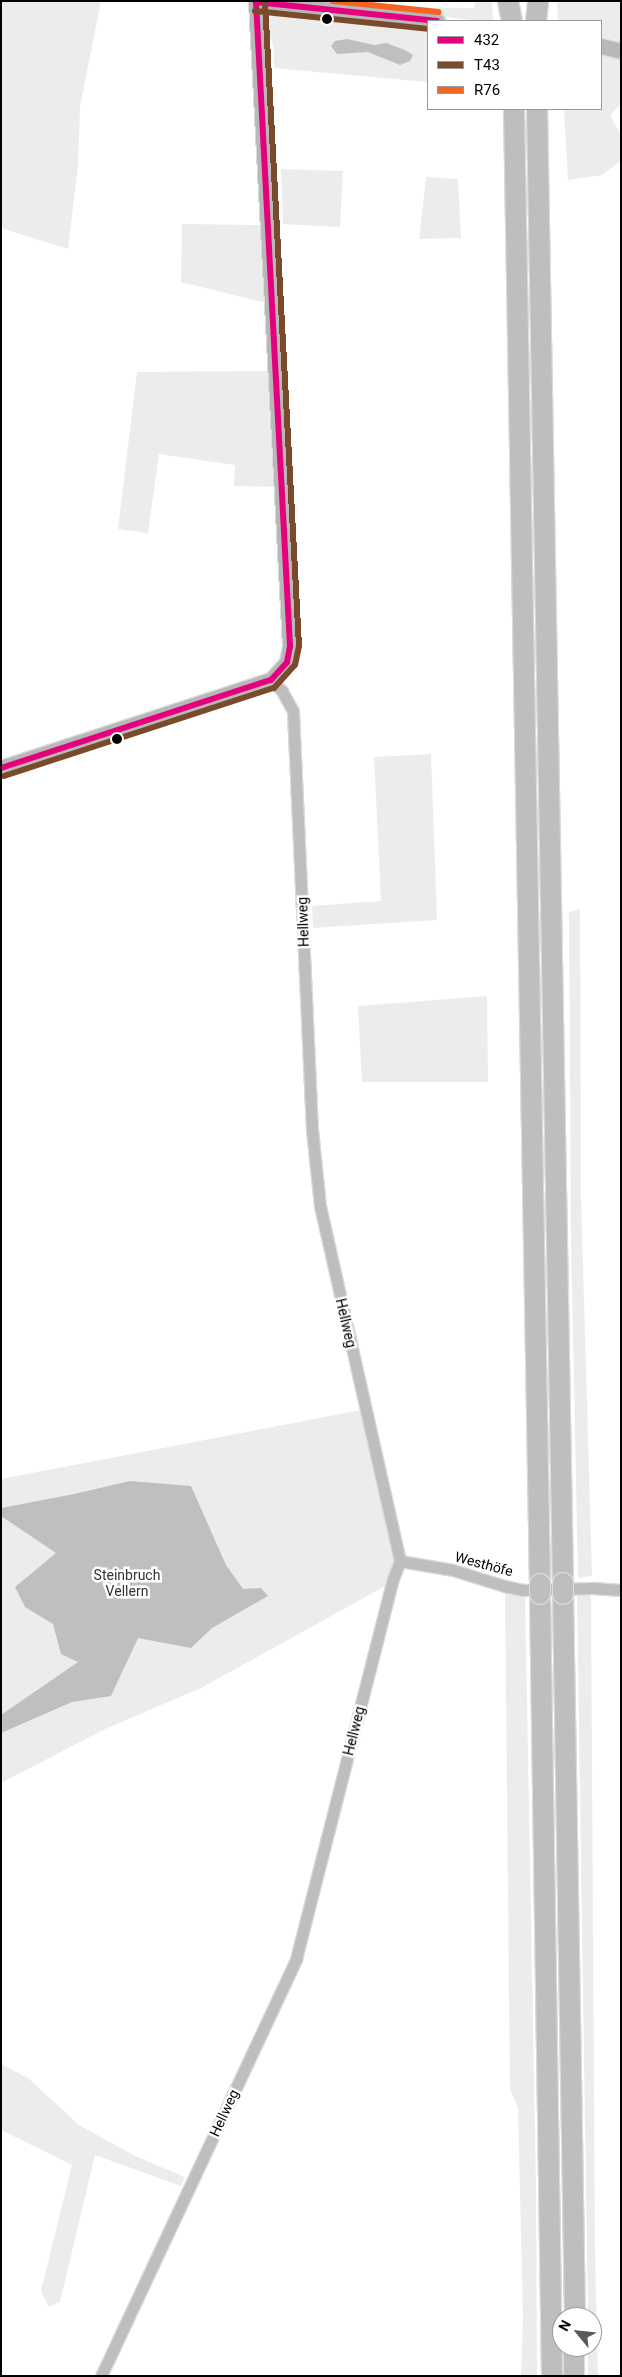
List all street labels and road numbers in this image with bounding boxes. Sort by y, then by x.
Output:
street label: Hellweg [294,897,312,947]
street label: Hellweg [332,1297,360,1349]
street label: Westhöfe [453,1548,515,1580]
street label: Hellweg [340,1705,368,1757]
street label: Hellweg [206,2087,242,2139]

